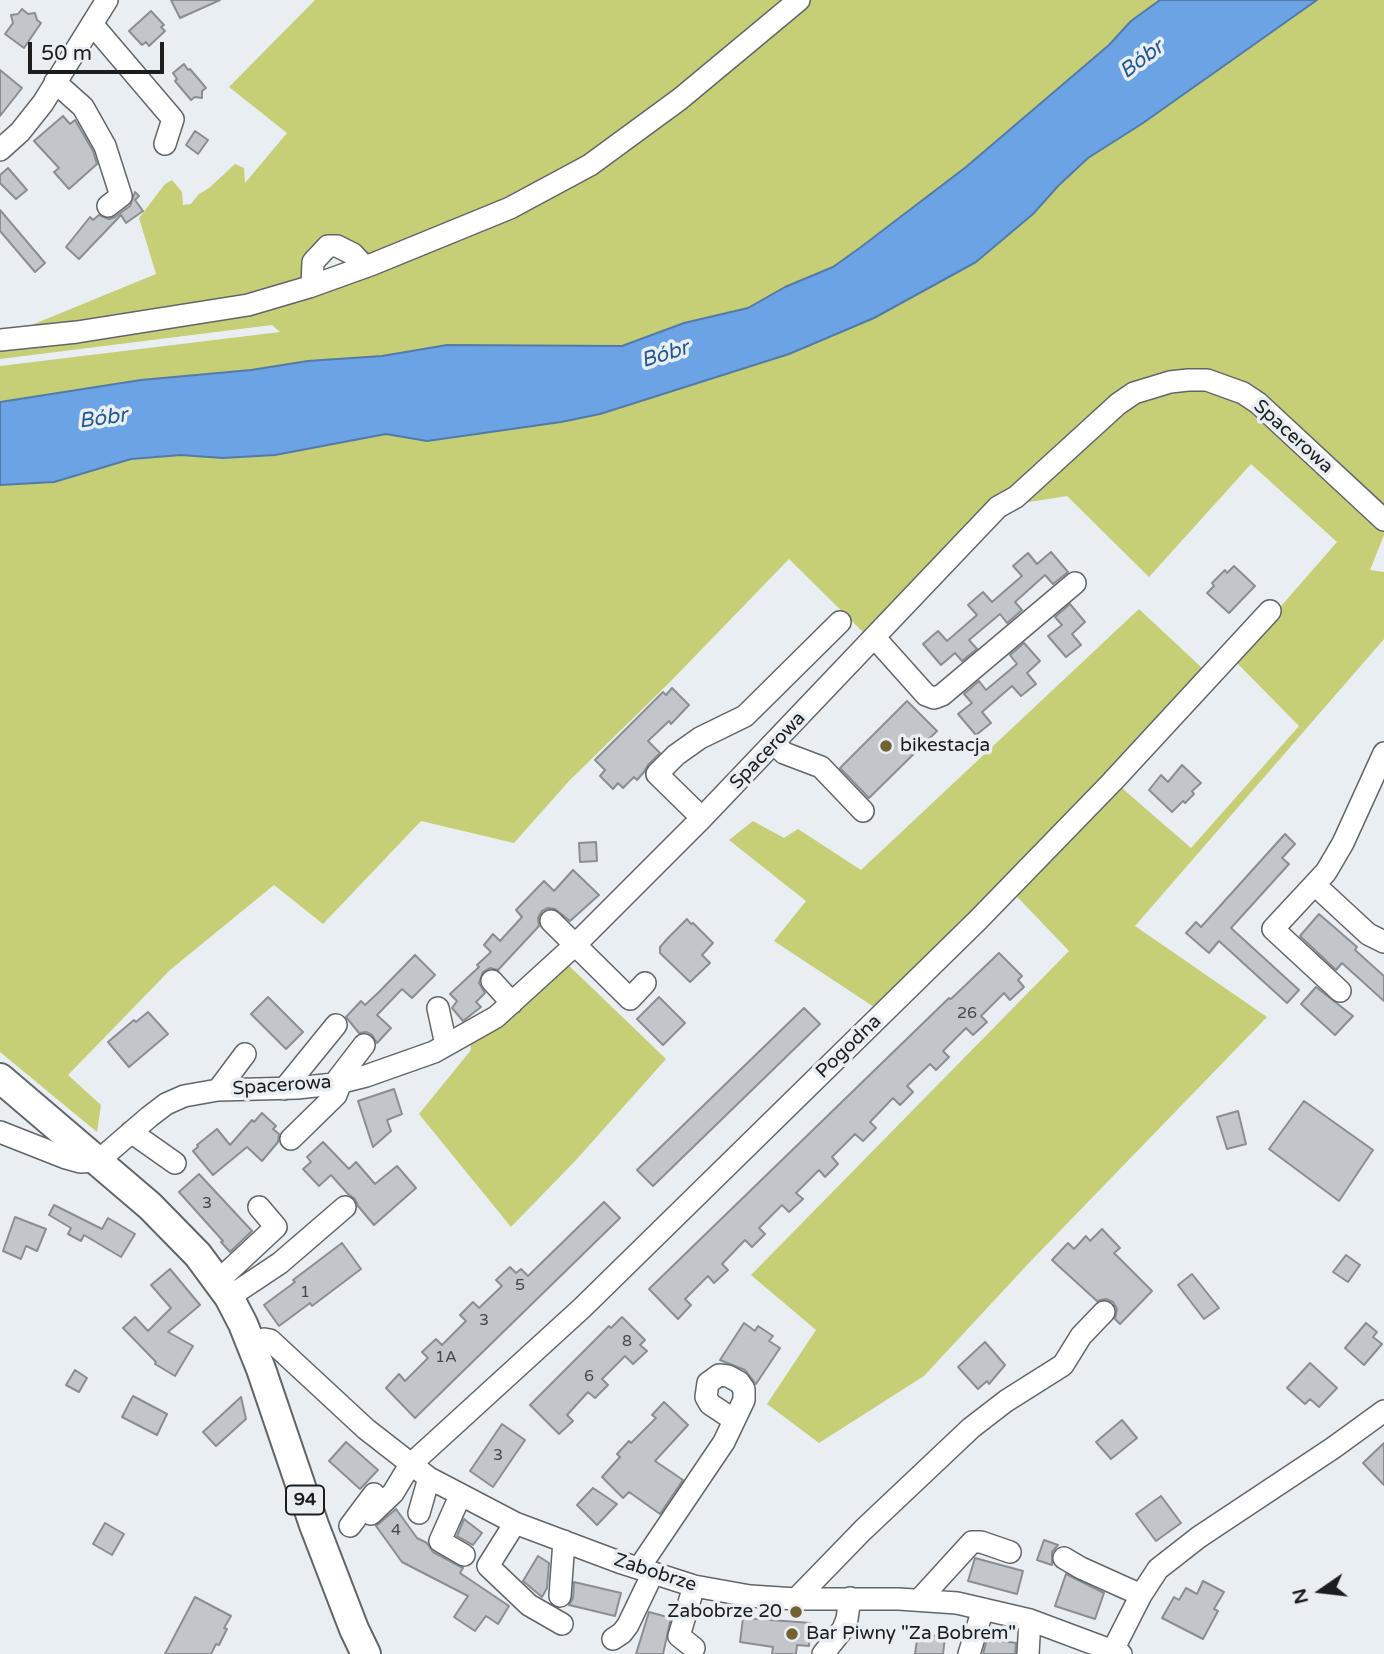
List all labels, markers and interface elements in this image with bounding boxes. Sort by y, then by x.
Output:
scale bar [32,28,168,72]
water label: Bóbr [1115,35,1169,85]
text: 50 m [41,41,92,66]
water label: Bóbr [638,336,692,374]
street label: Spacerowa [1249,395,1337,479]
water label: Bóbr [77,403,129,435]
street label: Spacerowa [725,707,811,795]
place label: bikestacja [900,735,990,757]
marker: bikestacja [878,738,894,754]
house number: 26 [957,1004,977,1024]
street label: Pogodna [812,1010,886,1084]
street label: Spacerowa [232,1071,332,1101]
house number: 3 [202,1194,212,1214]
house number: 5 [515,1276,525,1296]
house number: 1 [300,1283,310,1303]
house number: 3 [479,1311,489,1331]
house number: 8 [622,1332,632,1352]
house number: 1A [435,1348,457,1368]
house number: 6 [584,1367,594,1387]
house number: 3 [493,1446,503,1466]
road number: 94 [286,1485,324,1514]
house number: 4 [391,1521,401,1541]
street label: Zabobrze [611,1549,699,1597]
north arrow [1286,1556,1356,1626]
text: N [1288,1586,1313,1606]
place label: Zabobrze 20 [667,1601,782,1623]
marker: Zabobrze 20 [788,1604,804,1620]
place label: Bar Piwny "Za Bobrem" [806,1623,1016,1645]
marker: Bar Piwny "Za Bobrem" [784,1626,800,1642]

